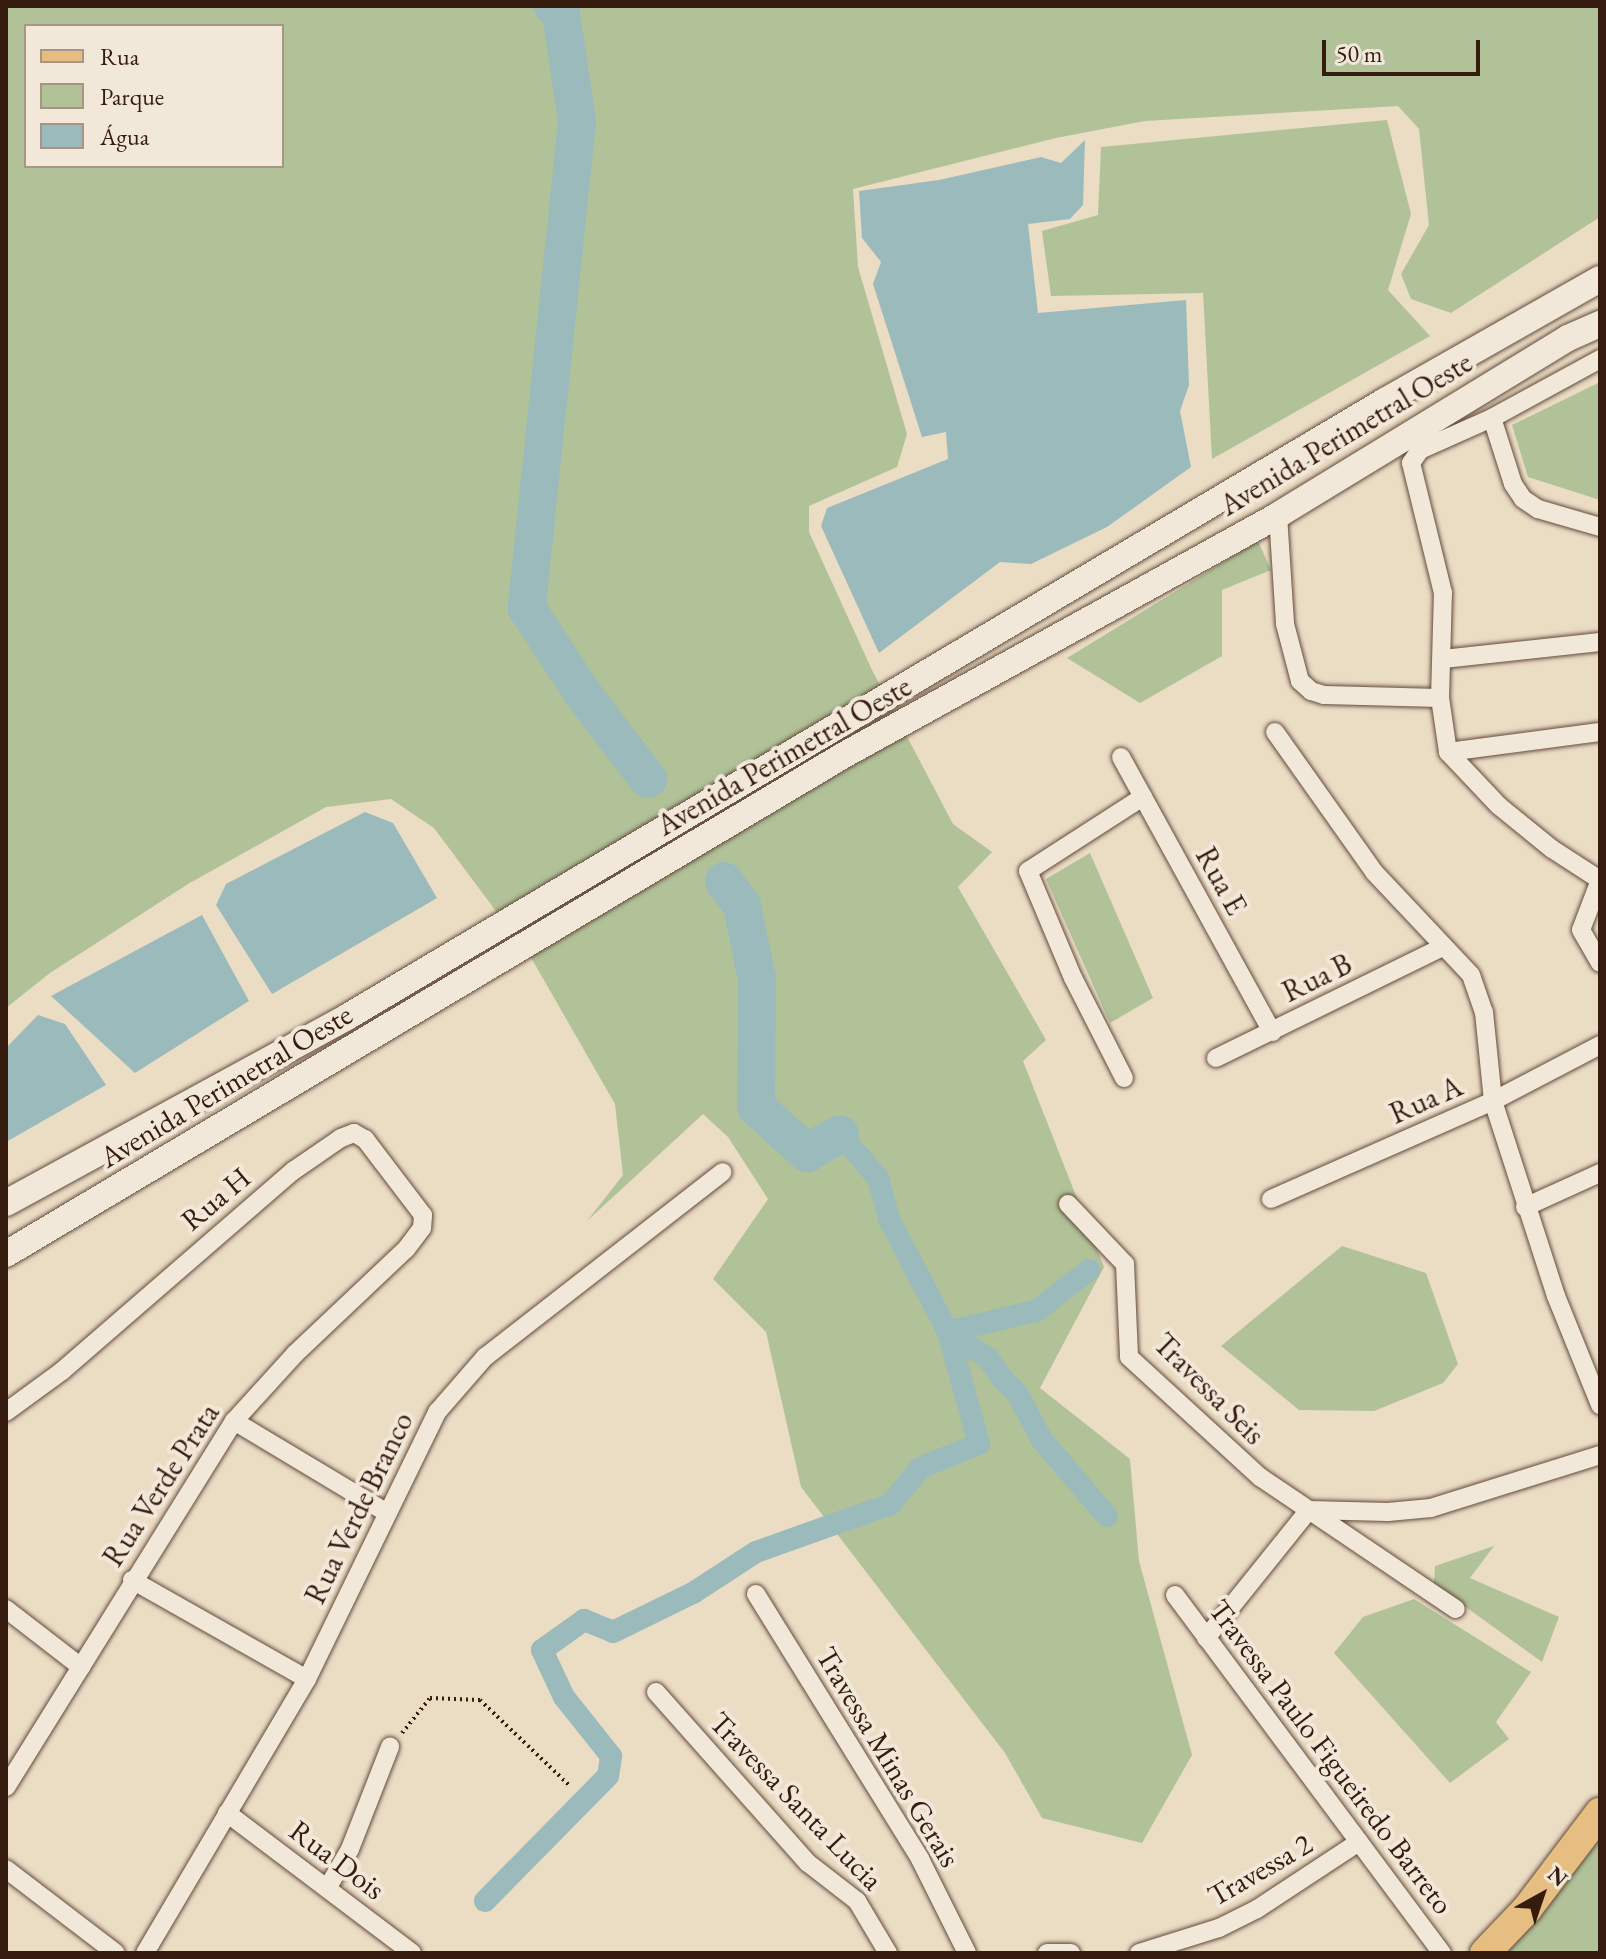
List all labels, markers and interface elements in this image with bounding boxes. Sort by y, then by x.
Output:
legend [24,24,284,168]
scale bar [1326,24,1484,74]
text: 50 m [1336,38,1383,69]
text: Rua [100,41,139,72]
text: Parque [100,81,164,112]
text: Água [100,121,149,152]
street label: Avenida Perimetral Oeste [1213,344,1479,524]
street label: Avenida Perimetral Oeste [650,668,918,844]
street label: Rua E [1188,841,1254,921]
street label: Rua B [1276,946,1358,1010]
street label: Avenida Perimetral Oeste [93,996,359,1176]
street label: Rua A [1384,1068,1468,1132]
street label: Rua H [174,1160,258,1238]
street label: Travessa Seis [1146,1326,1272,1452]
street label: Rua Verde Prata [95,1397,227,1573]
street label: Rua Verde Branco [297,1406,421,1610]
street label: Travessa Paulo Figueiredo Barreto [1201,1593,1461,1921]
street label: Travessa Minas Gerais [808,1640,968,1874]
street label: Travessa Santa Lucia [702,1704,890,1898]
street label: Rua Dois [282,1813,392,1907]
street label: Travessa 2 [1201,1826,1319,1914]
north arrow [1502,1855,1582,1935]
text: N [1542,1859,1574,1893]

